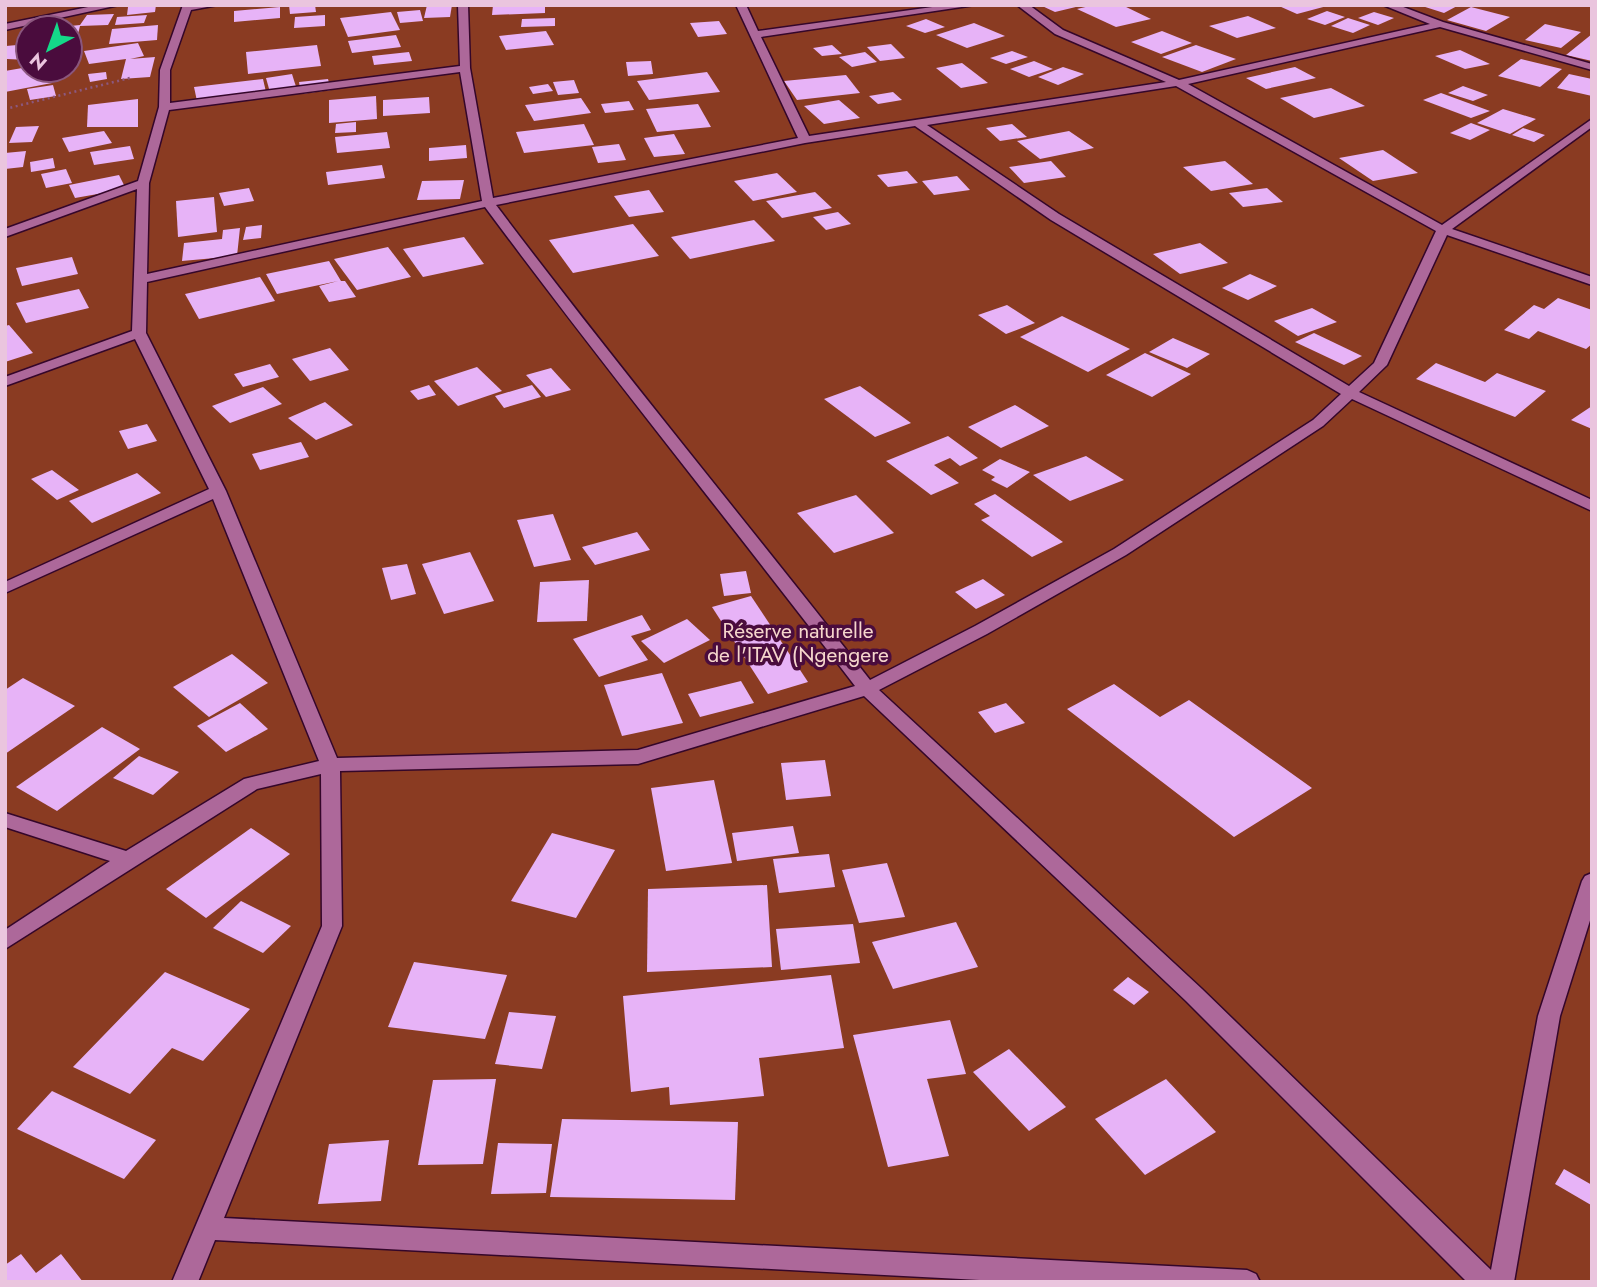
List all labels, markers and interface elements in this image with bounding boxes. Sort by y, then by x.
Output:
north arrow [14,14,84,84]
text: N [24,46,53,77]
park label: Réserve naturelle de l'ITAV (Ngengere [707,616,889,670]

